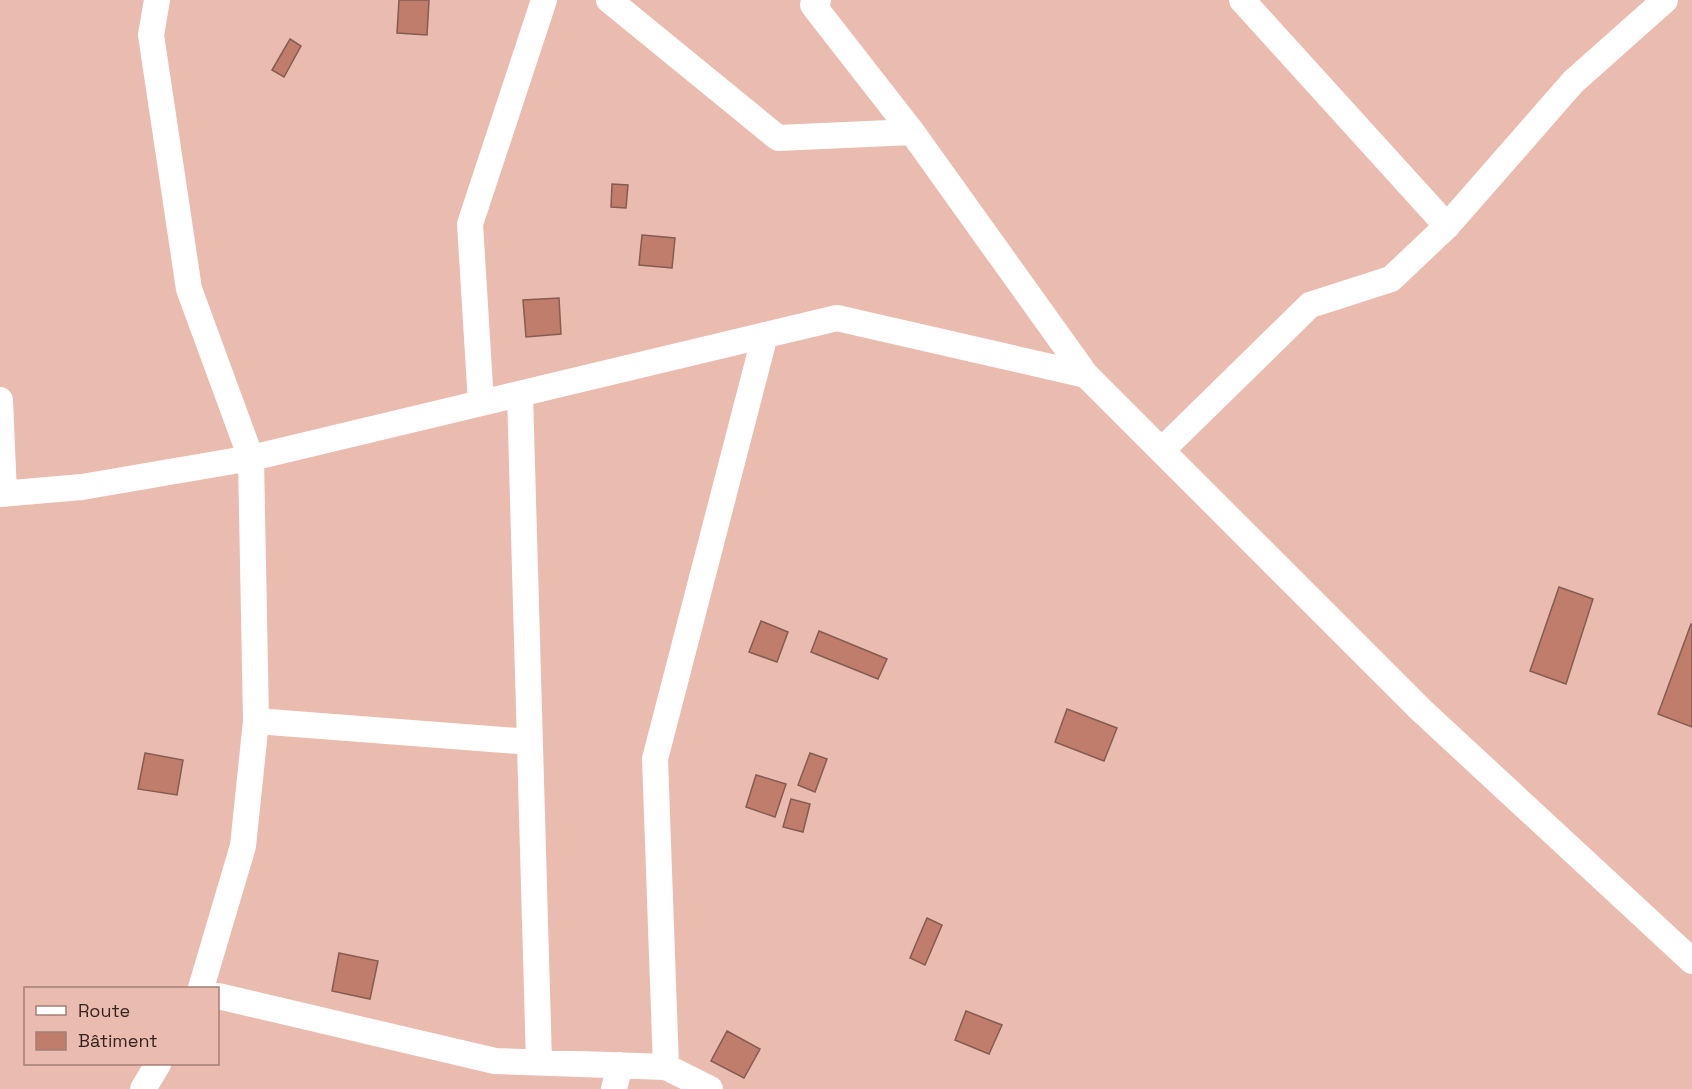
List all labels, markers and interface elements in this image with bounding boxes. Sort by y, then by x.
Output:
legend [24,987,219,1065]
text: Route [78,999,130,1022]
text: Bâtiment [78,1029,158,1052]

